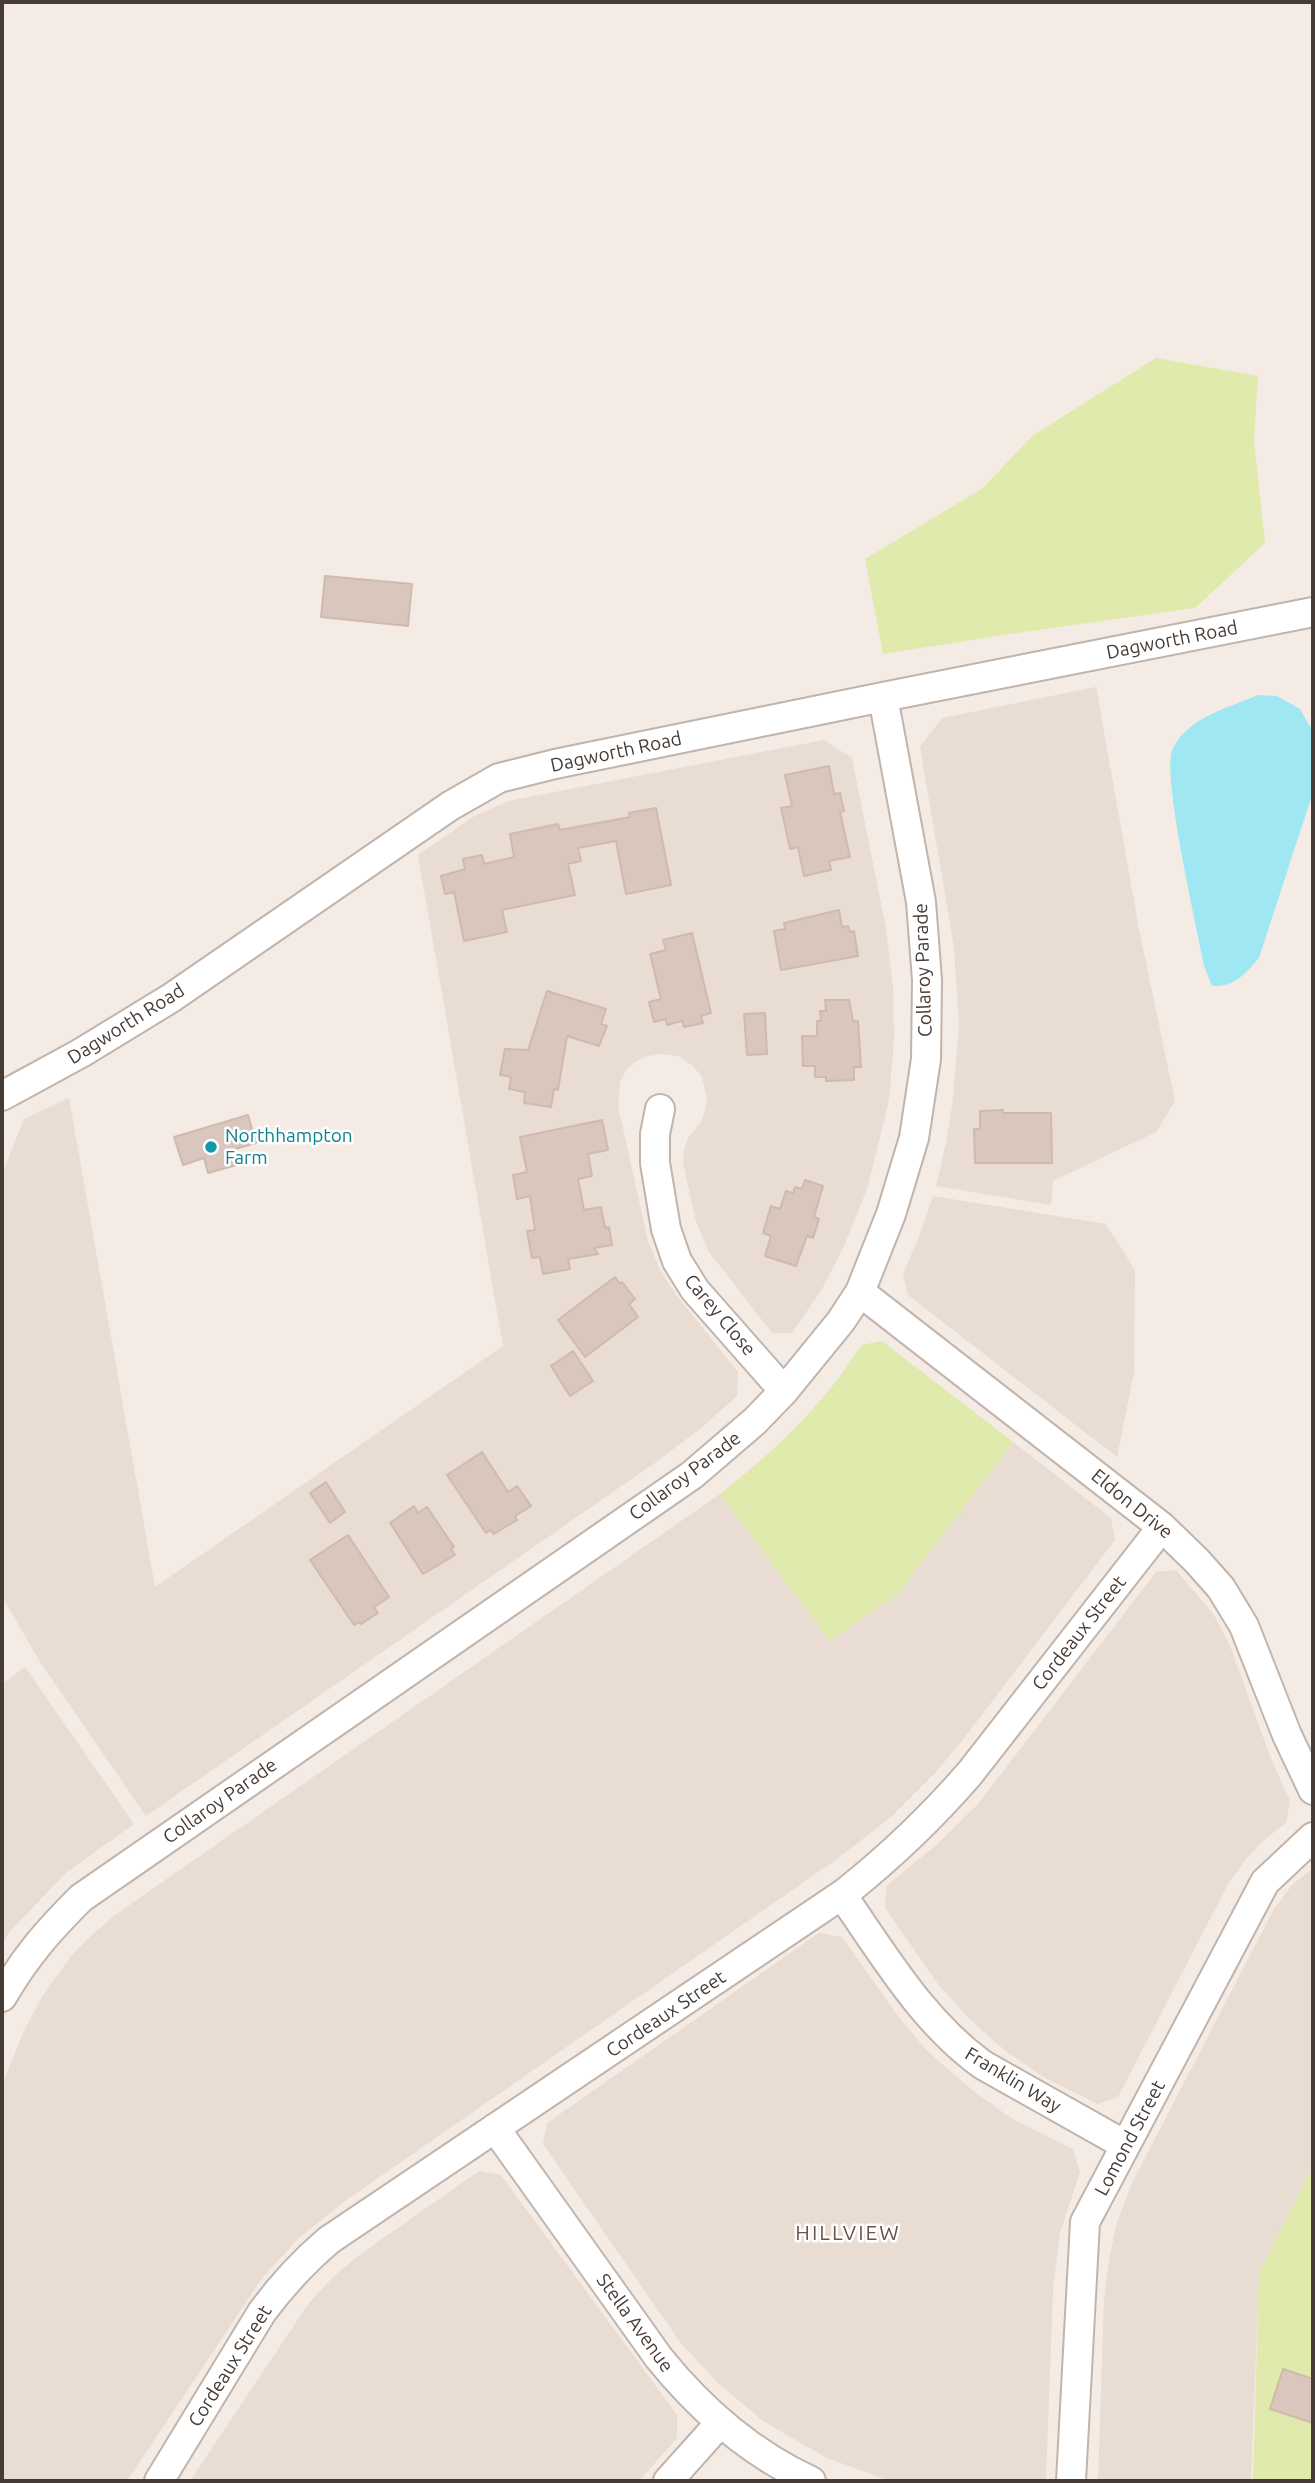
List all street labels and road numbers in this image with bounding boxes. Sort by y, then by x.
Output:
street label: Dagworth Road [1104,616,1240,664]
street label: Dagworth Road [548,727,684,777]
street label: Collaroy Parade [909,903,937,1037]
street label: Dagworth Road [63,979,189,1069]
street label: Carey Close [679,1270,761,1360]
street label: Collaroy Parade [625,1427,745,1525]
street label: Eldon Drive [1087,1464,1177,1544]
street label: Cordeaux Street [1027,1571,1131,1695]
street label: Collaroy Parade [159,1753,281,1849]
street label: Cordeaux Street [602,1966,730,2062]
street label: Franklin Way [961,2042,1065,2118]
street label: Lomond Street [1090,2076,1170,2200]
street label: Stella Avenue [592,2269,678,2377]
street label: Cordeaux Street [183,2301,277,2431]

